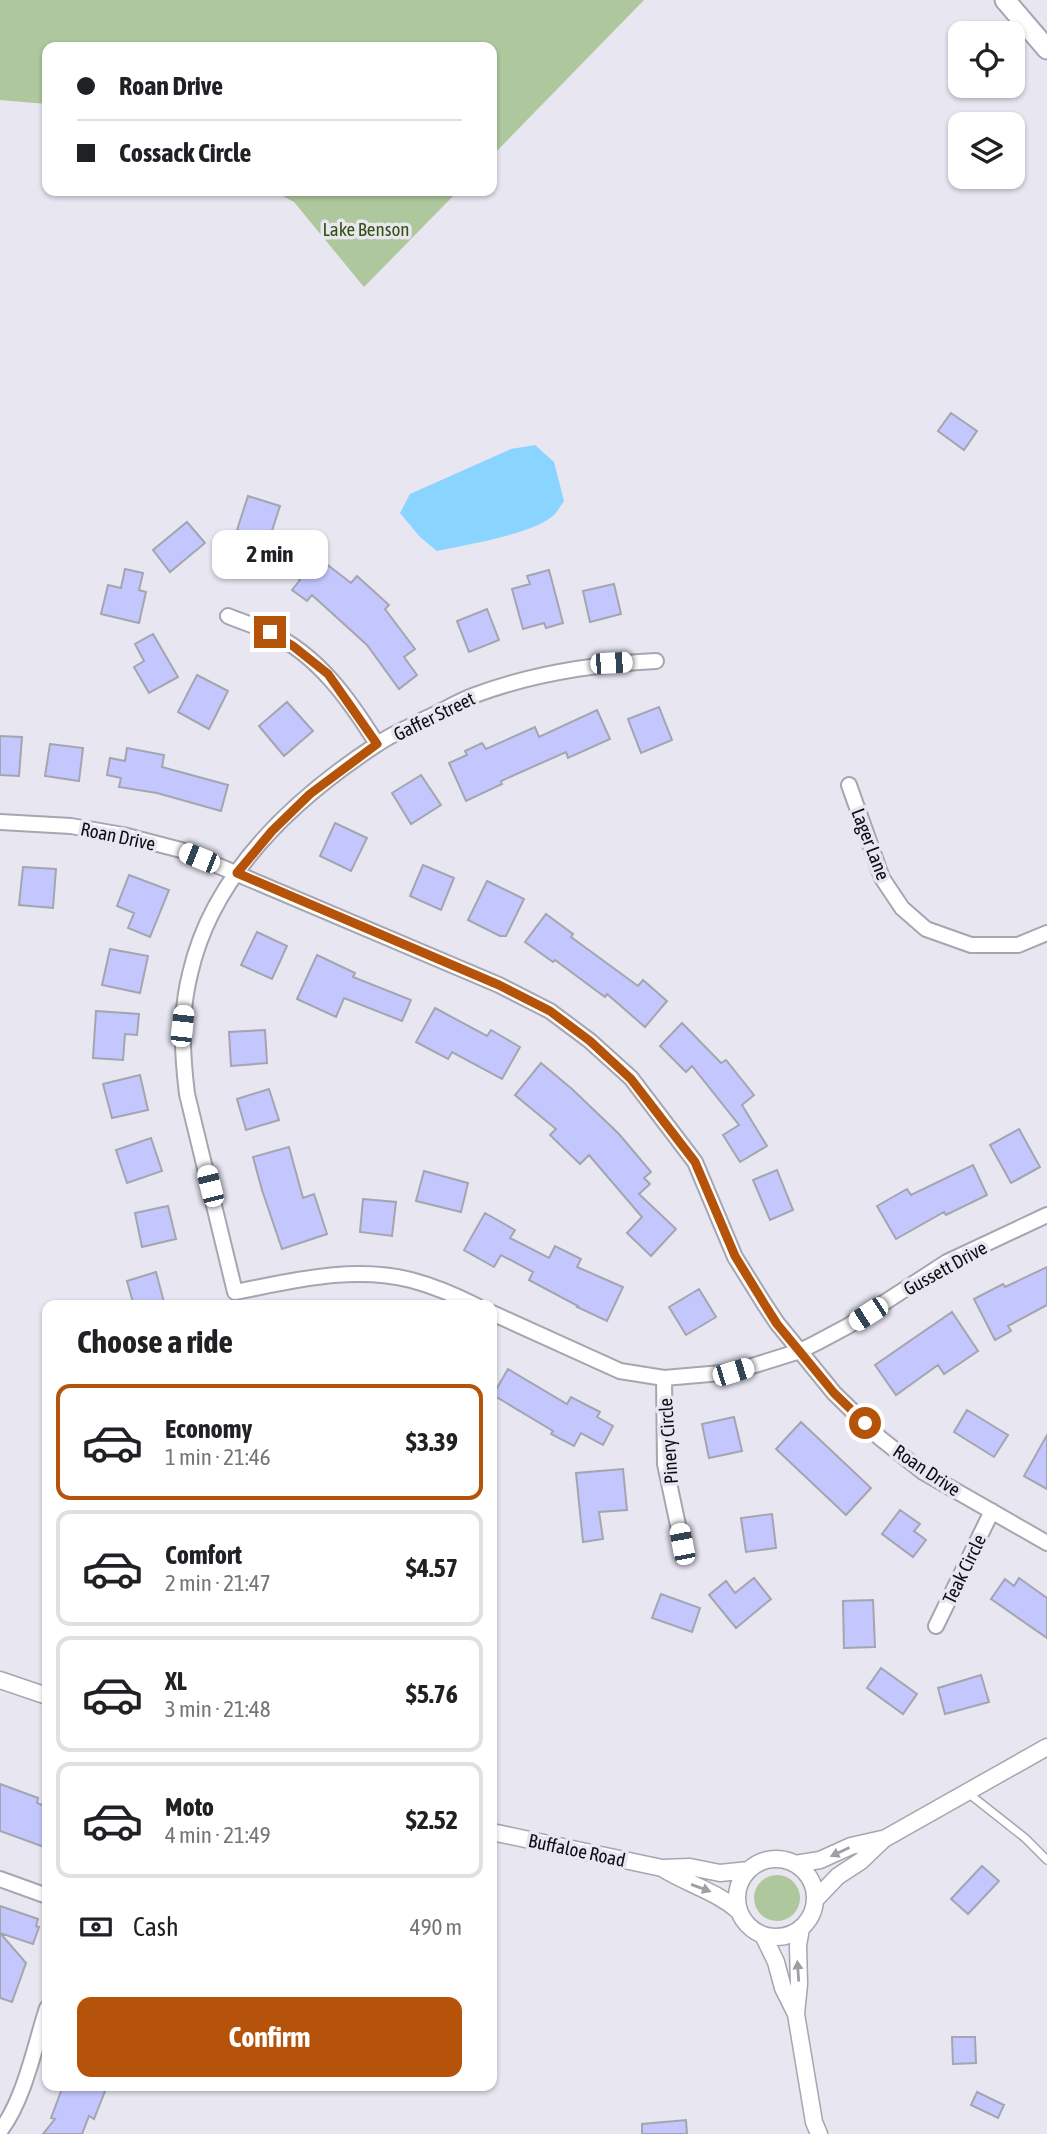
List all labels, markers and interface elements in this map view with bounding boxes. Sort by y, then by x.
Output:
map controls [948,21,1025,189]
button: locate [948,21,1025,98]
text: Roan Drive [119,71,223,101]
button: layers [948,112,1025,189]
text: Cossack Circle [119,138,251,168]
park label: Lake Benson [322,218,410,240]
callout: 2 min [212,530,328,580]
text: 2 min [247,541,293,567]
route end [254,616,286,648]
car [590,651,633,675]
street label: Gaffer Street [390,687,478,745]
street label: Lager Lane [847,805,895,883]
street label: Roan Drive [79,817,157,855]
car [176,840,223,876]
car [170,1004,195,1048]
car [195,1163,226,1209]
street label: Gussett Drive [900,1236,990,1300]
car [845,1294,892,1334]
text: Choose a ride [77,1323,233,1360]
car [710,1356,757,1388]
street label: Pinery Circle [654,1397,682,1485]
route start [849,1407,881,1439]
icon: car [81,1411,144,1474]
text: Economy [165,1414,252,1444]
text: $3.39 [406,1427,458,1457]
street label: Roan Drive [889,1440,965,1500]
text: 1 min · 21:46 [165,1444,271,1470]
car [668,1521,697,1567]
street label: Teak Circle [938,1531,990,1607]
icon: car [81,1537,144,1600]
text: Comfort [165,1540,242,1570]
text: $4.57 [406,1553,458,1583]
text: 2 min · 21:47 [165,1570,271,1596]
icon: car [81,1663,144,1726]
text: XL [165,1666,187,1696]
text: $5.76 [406,1679,458,1709]
text: 3 min · 21:48 [165,1696,271,1722]
icon: car [81,1789,144,1852]
text: Moto [165,1792,214,1822]
text: $2.52 [406,1805,458,1835]
text: 4 min · 21:49 [165,1822,271,1848]
street label: Buffaloe Road [526,1829,628,1871]
one-way arrow [829,1846,850,1857]
one-way arrow [691,1883,712,1894]
icon: cash [77,1908,115,1946]
text: Cash [133,1912,179,1942]
text: 490 m [410,1914,462,1940]
one-way arrow [792,1960,803,1982]
button: Confirm [77,1997,462,2077]

